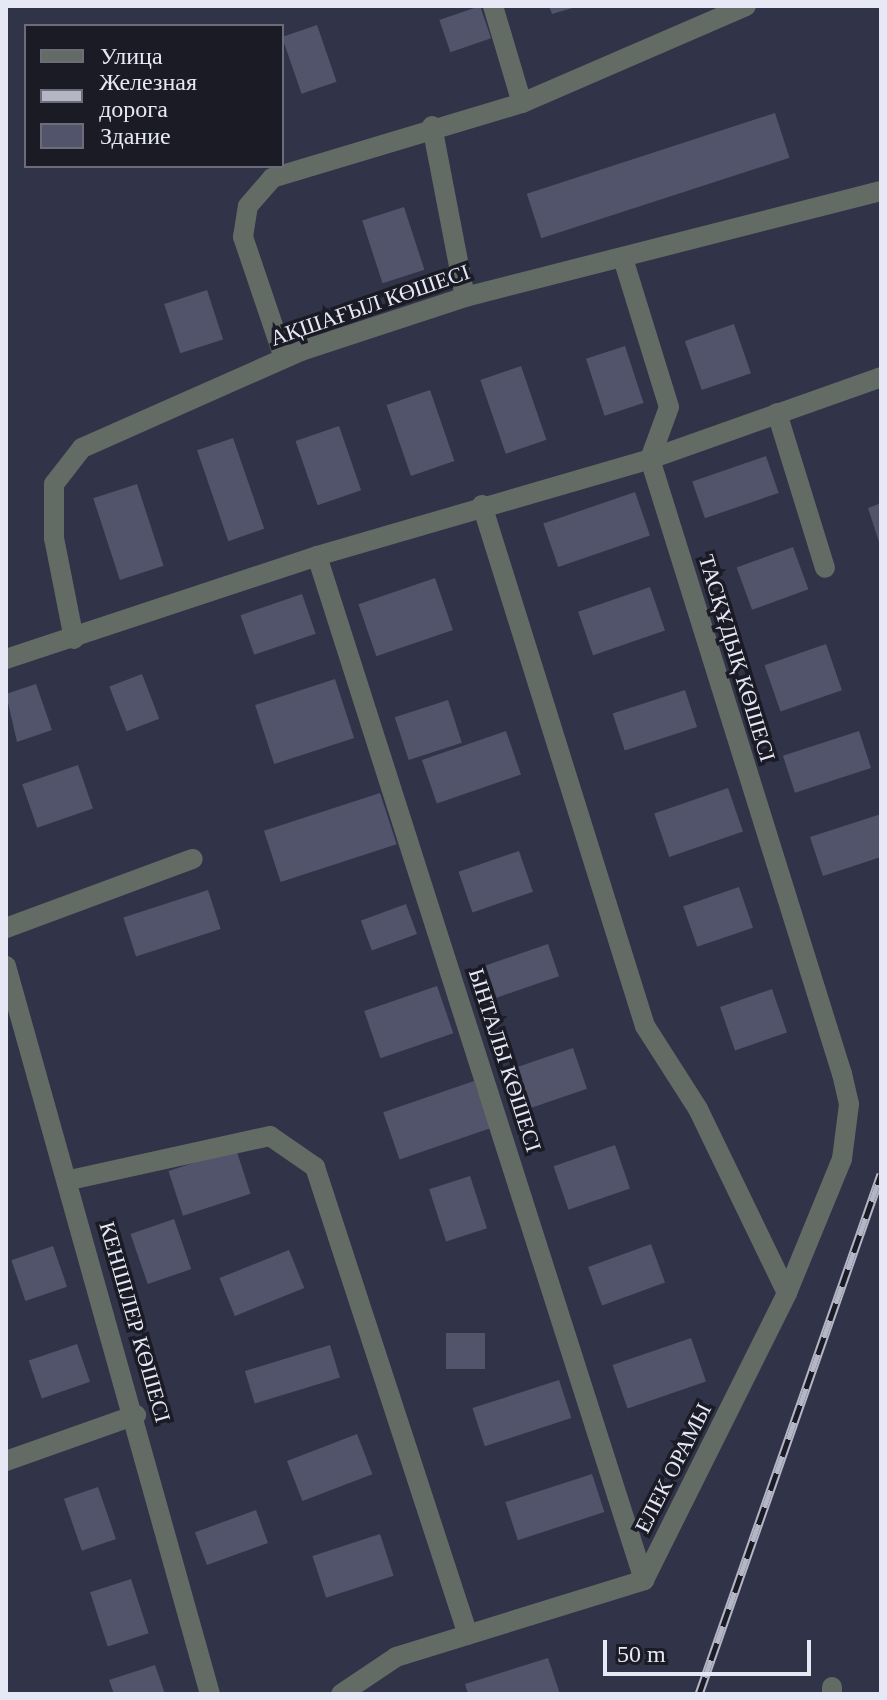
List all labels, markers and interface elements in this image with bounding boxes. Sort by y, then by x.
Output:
legend [24,24,284,168]
text: Улица [100,43,163,69]
text: Железная дорога [99,69,197,122]
text: Здание [100,123,171,149]
street label: АҚШАҒЫЛ КӨШЕСІ [267,258,473,352]
street label: ТАСҚҰДЫҚ КӨШЕСІ [693,551,781,765]
street label: ЫНТАЛЫ КӨШЕСІ [463,965,547,1155]
street label: КЕНШІЛЕР КӨШЕСІ [94,1218,176,1426]
street label: ЕЛЕК ОРАМЫ [629,1399,717,1537]
scale bar [607,1624,815,1674]
text: 50 m [617,1641,666,1667]

